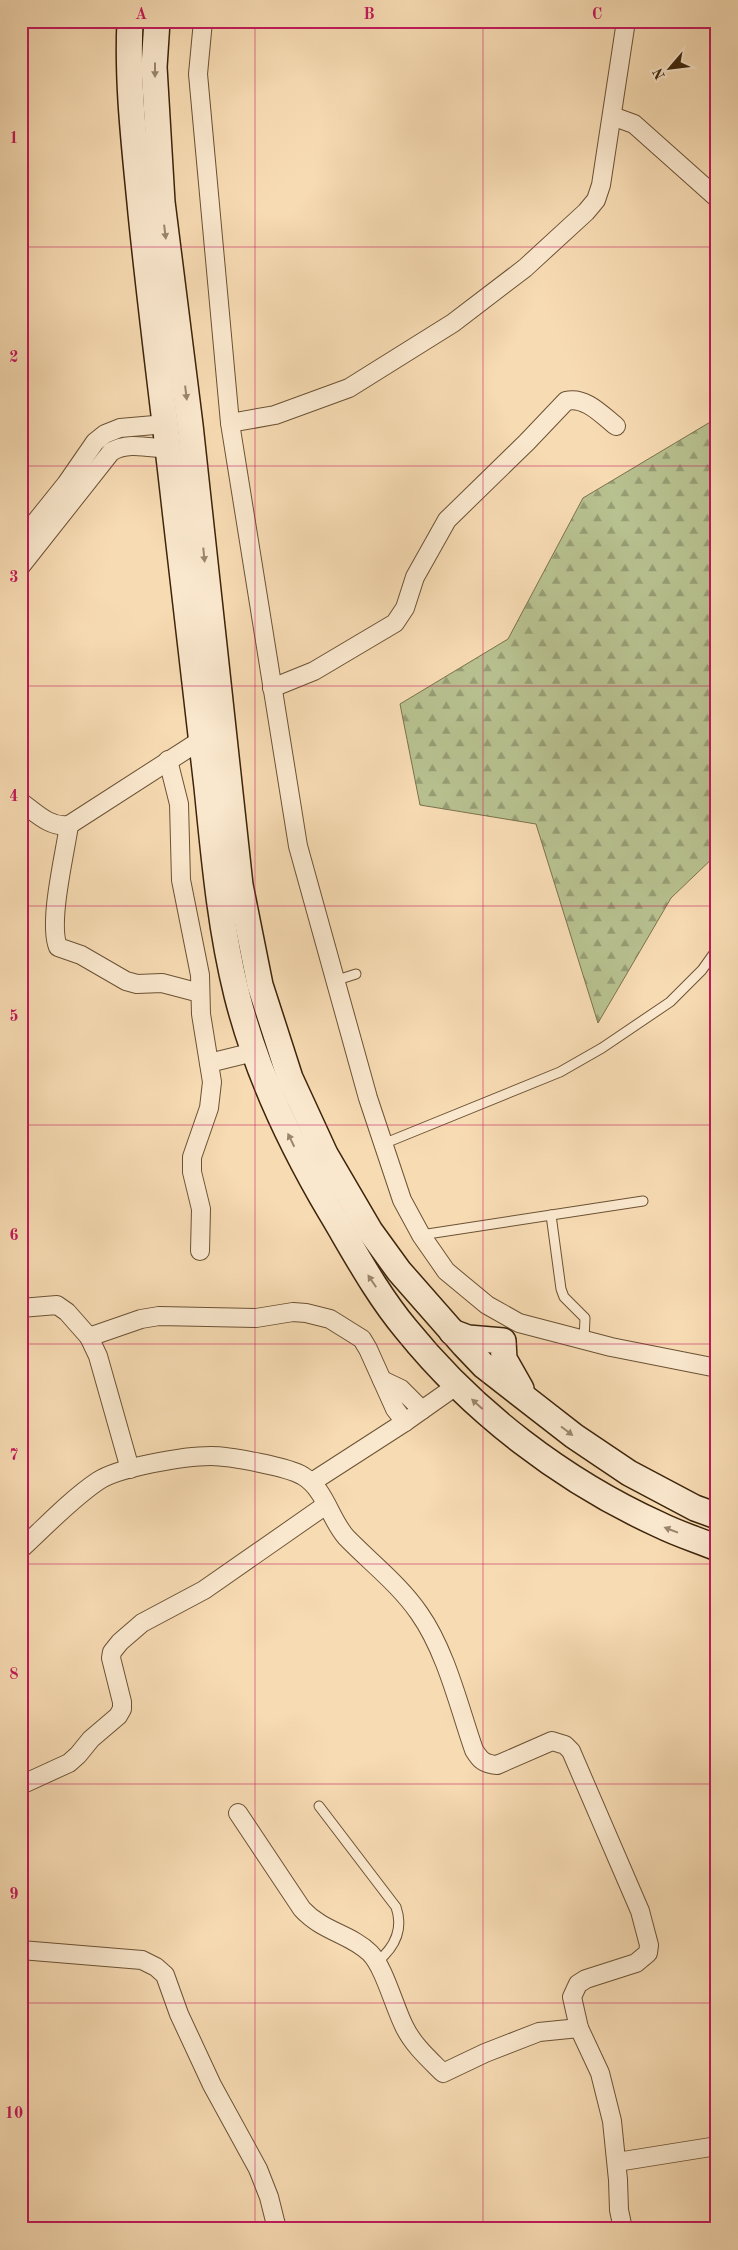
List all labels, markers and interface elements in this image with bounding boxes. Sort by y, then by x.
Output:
text: A [135,7,147,23]
text: B [363,7,375,23]
text: C [592,7,602,23]
north arrow [646,42,696,92]
one-way arrow [151,62,159,78]
text: N [651,65,668,82]
text: 1 [9,131,19,147]
one-way arrow [161,224,169,240]
text: 2 [9,350,19,366]
one-way arrow [182,386,190,402]
one-way arrow [200,547,208,563]
text: 3 [9,570,19,586]
text: 4 [9,789,19,805]
text: 5 [9,1009,19,1025]
one-way arrow [287,1133,295,1147]
text: 6 [9,1228,19,1244]
one-way arrow [367,1274,377,1288]
one-way arrow [470,1399,483,1410]
one-way arrow [560,1426,573,1437]
text: 7 [9,1448,19,1464]
one-way arrow [663,1526,678,1534]
text: 8 [9,1667,19,1683]
text: 9 [9,1887,19,1903]
text: 10 [5,2106,23,2122]

